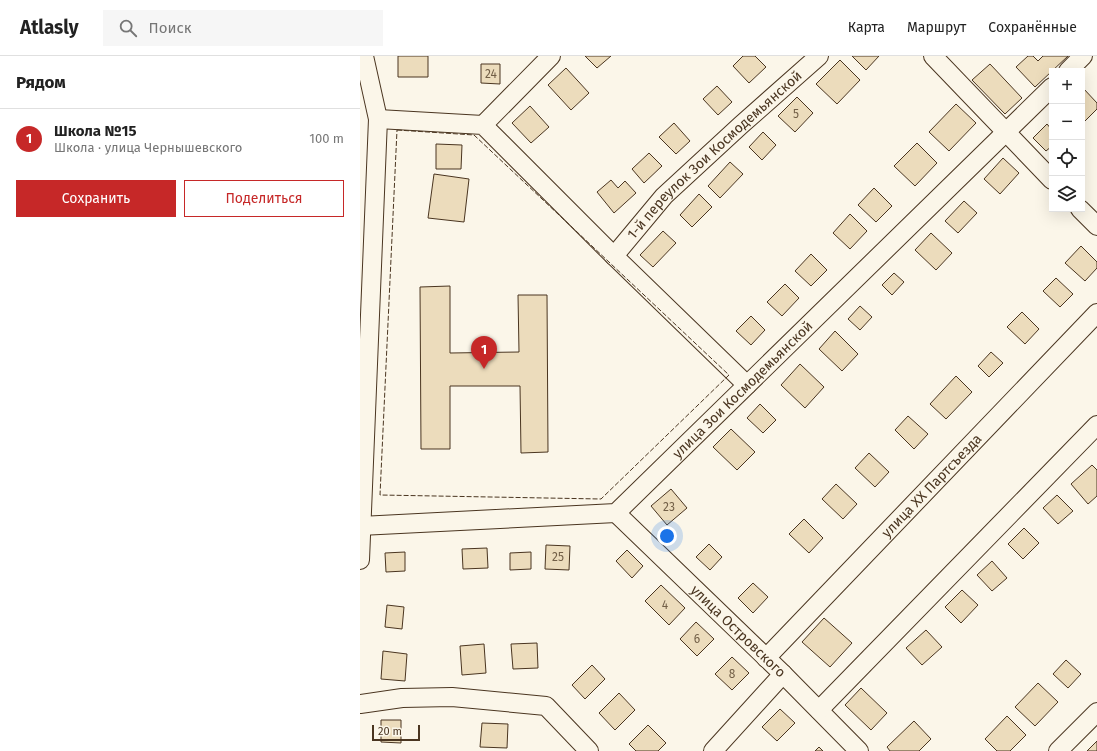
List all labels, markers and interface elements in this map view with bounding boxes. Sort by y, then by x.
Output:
search box [103,10,383,46]
text: Atlasly [20,16,79,39]
icon: search [117,17,139,39]
text: Поиск [149,19,191,37]
text: Карта [848,19,885,36]
text: Маршрут [907,19,966,36]
text: Сохранённые [988,19,1077,36]
house number: 24 [485,67,498,81]
street label: 1-й переулок Зои Космодемьянской [623,67,805,242]
map controls [1049,68,1085,212]
button: + [1049,68,1085,104]
text: Рядом [16,72,66,93]
button: − [1049,104,1085,140]
house number: 5 [793,107,799,121]
text: Школа №15 [54,122,137,140]
text: 1 [26,131,32,146]
text: 100 m [309,131,344,146]
text: Школа · улица Чернышевского [54,140,242,155]
button: locate [1049,140,1085,176]
button: layers [1049,176,1085,212]
button: Сохранить [16,180,176,217]
button: Поделиться [184,180,344,217]
street label: улица Зои Космодемьянской [669,317,816,462]
pin: 1 [471,336,497,369]
street label: улица ХХ Партсъезда [878,430,985,541]
house number: 23 [663,500,675,514]
your location [657,526,677,546]
house number: 25 [552,550,564,564]
street label: улица Островского [687,581,790,681]
house number: 4 [662,598,669,612]
house number: 6 [694,632,700,646]
house number: 8 [729,667,736,681]
scale bar [372,723,420,742]
text: 20 m [378,725,402,738]

